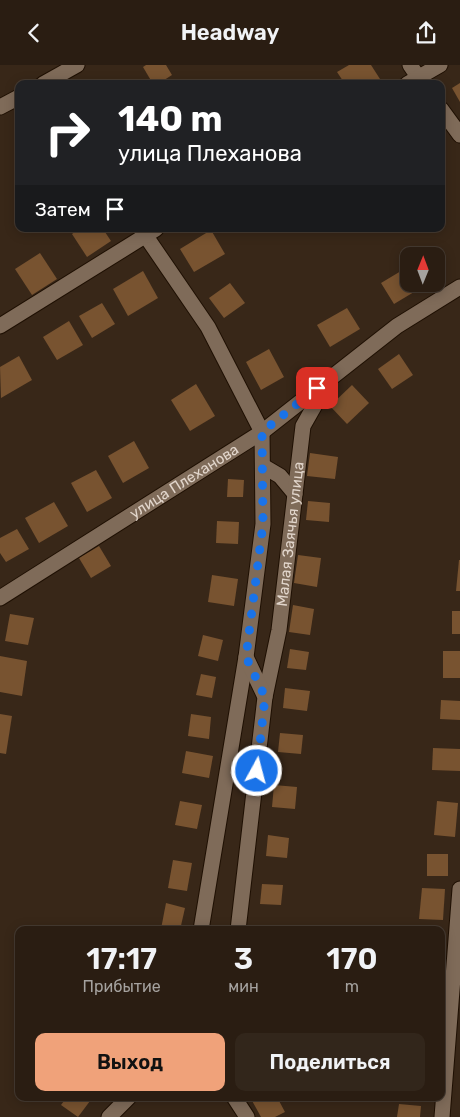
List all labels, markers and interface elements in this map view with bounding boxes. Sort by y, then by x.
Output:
icon: back [20,19,48,47]
text: Headway [181,19,279,46]
icon: share [412,19,440,47]
text: 140 m [118,98,223,140]
icon: right [35,100,100,165]
text: улица Плеханова [118,140,302,167]
icon: arrive [101,195,129,223]
text: Затем [35,198,91,221]
north arrow [400,247,445,293]
map controls [400,247,445,292]
pin [296,367,338,409]
icon: arrive [303,374,331,402]
street label: улица Плеханова [126,440,242,523]
street label: Малая Заячья улица [273,461,308,608]
position arrow [230,744,282,796]
text: 17:17 [86,941,157,977]
text: 3 [234,941,253,977]
text: 170 [326,941,377,977]
text: Прибытие [83,977,161,996]
text: мин [228,977,259,996]
text: m [345,977,359,996]
button: Выход [35,1033,225,1091]
button: Поделиться [235,1033,425,1091]

